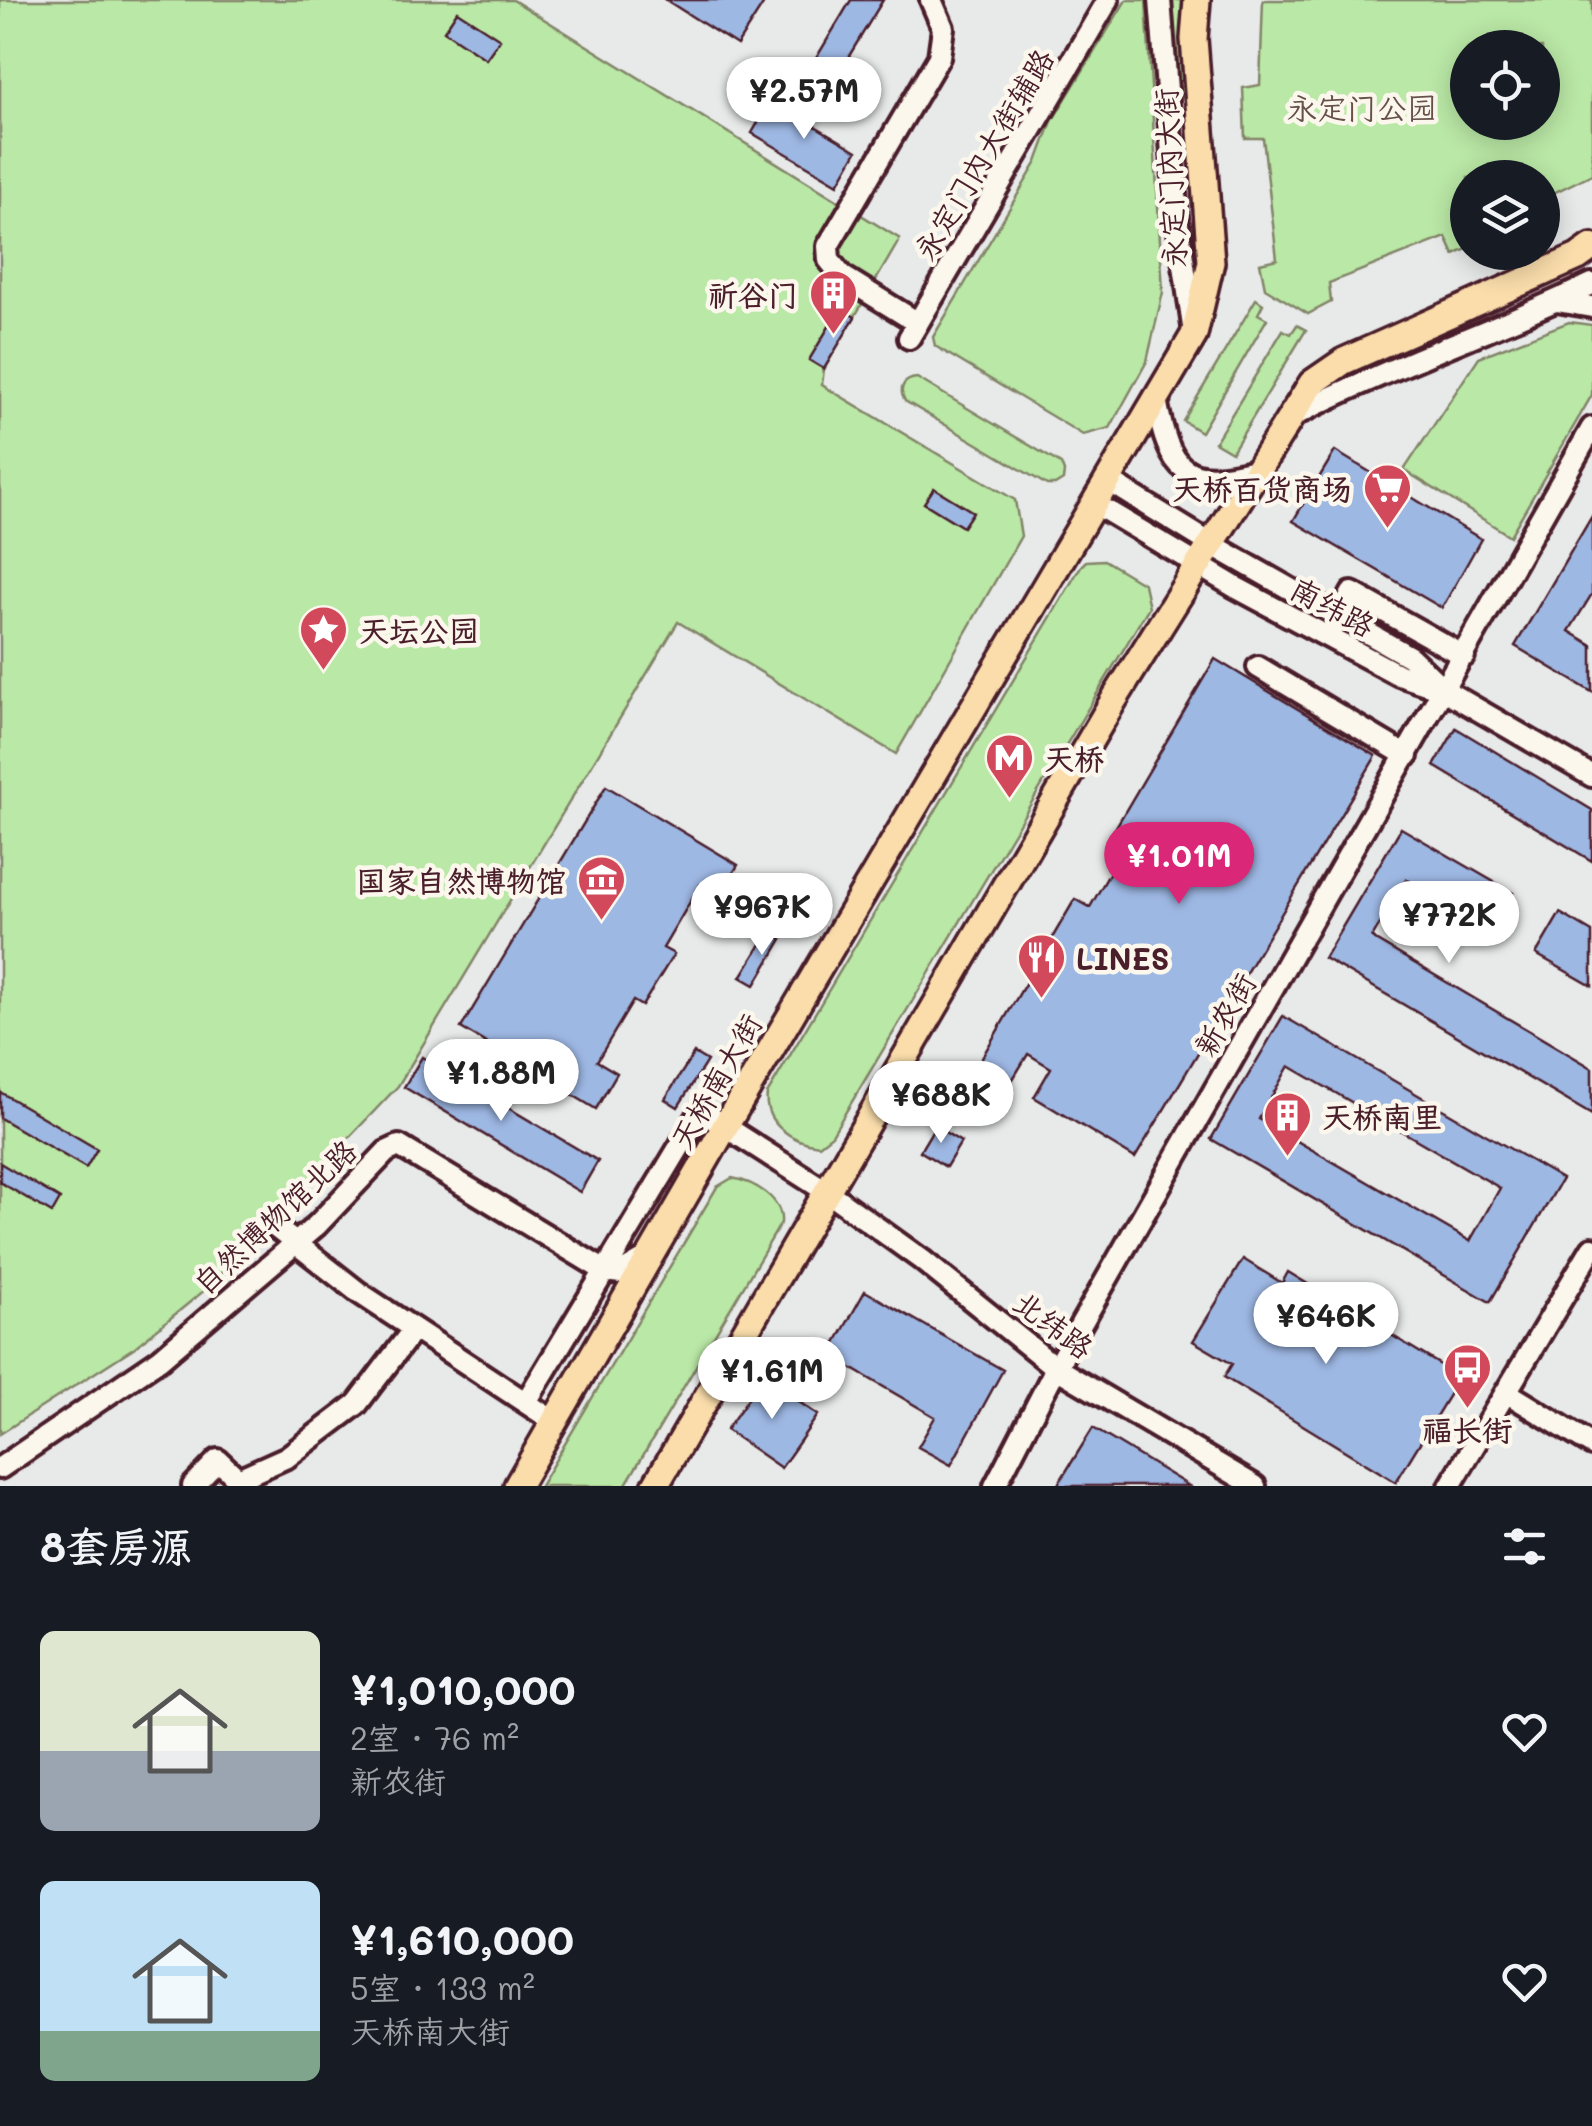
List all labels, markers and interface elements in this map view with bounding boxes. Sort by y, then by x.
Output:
map controls [1450,30,1560,270]
button: locate [1450,30,1560,140]
street label: 永定门内大街辅路 [904,41,1062,267]
pin: ¥2.57M [723,57,885,142]
text: ¥2.57M [748,68,860,110]
street label: 永定门内大街 [1144,87,1194,269]
park label: 永定门公园 [1287,87,1437,127]
button: layers [1450,160,1560,270]
building icon: 祈谷门 [807,268,859,336]
place label: 祈谷门 [708,274,798,314]
supermarket icon: 天桥百货商场 [1361,462,1413,530]
place label: 天桥百货商场 [1172,468,1352,508]
street label: 南纬路 [1284,567,1382,645]
place icon: 天坛公园 [298,604,350,672]
place label: 天坛公园 [359,610,479,650]
metro station icon: 天桥 [983,732,1035,800]
place label: 天桥 [1044,738,1104,778]
pin: ¥1.01M [1098,822,1260,907]
text: ¥1.01M [1126,833,1232,875]
museum icon: 国家自然博物馆 [575,854,627,922]
place label: 国家自然博物馆 [356,860,566,900]
pin: ¥967K [692,873,832,958]
pin: ¥772K [1379,881,1519,966]
text: ¥967K [713,884,811,926]
text: ¥772K [1401,892,1497,934]
restaurant icon: LINES [1015,932,1067,1000]
place label: LINES [1076,938,1169,978]
street label: 新农街 [1184,965,1264,1063]
street label: 天桥南大街 [660,1006,770,1156]
pin: ¥1.88M [420,1039,582,1124]
text: ¥1.88M [446,1050,556,1092]
pin: ¥688K [871,1061,1011,1146]
text: ¥688K [890,1072,992,1114]
building icon: 天桥南里 [1261,1090,1313,1158]
place label: 天桥南里 [1322,1096,1442,1136]
street label: 自然博物馆北路 [184,1130,364,1302]
street label: 北纬路 [1006,1281,1102,1367]
pin: ¥646K [1256,1282,1396,1367]
text: ¥646K [1275,1293,1377,1335]
pin: ¥1.61M [691,1337,853,1422]
bus stop icon: 福长街 [1441,1342,1493,1410]
text: ¥1.61M [720,1348,824,1390]
place label: 福长街 [1422,1409,1512,1449]
text: 8套房源 [40,1518,192,1573]
icon: filters [1497,1519,1552,1574]
text: ¥1,010,000 [350,1661,576,1716]
icon: home [120,1671,240,1791]
icon: heart [1497,1704,1552,1759]
text: 2室 · 76 m² [350,1716,519,1758]
text: 新农街 [350,1759,446,1801]
text: ¥1,610,000 [350,1911,574,1966]
icon: home [120,1921,240,2041]
icon: heart [1497,1954,1552,2009]
text: 5室 · 133 m² [350,1966,535,2008]
text: 天桥南大街 [350,2009,510,2051]

